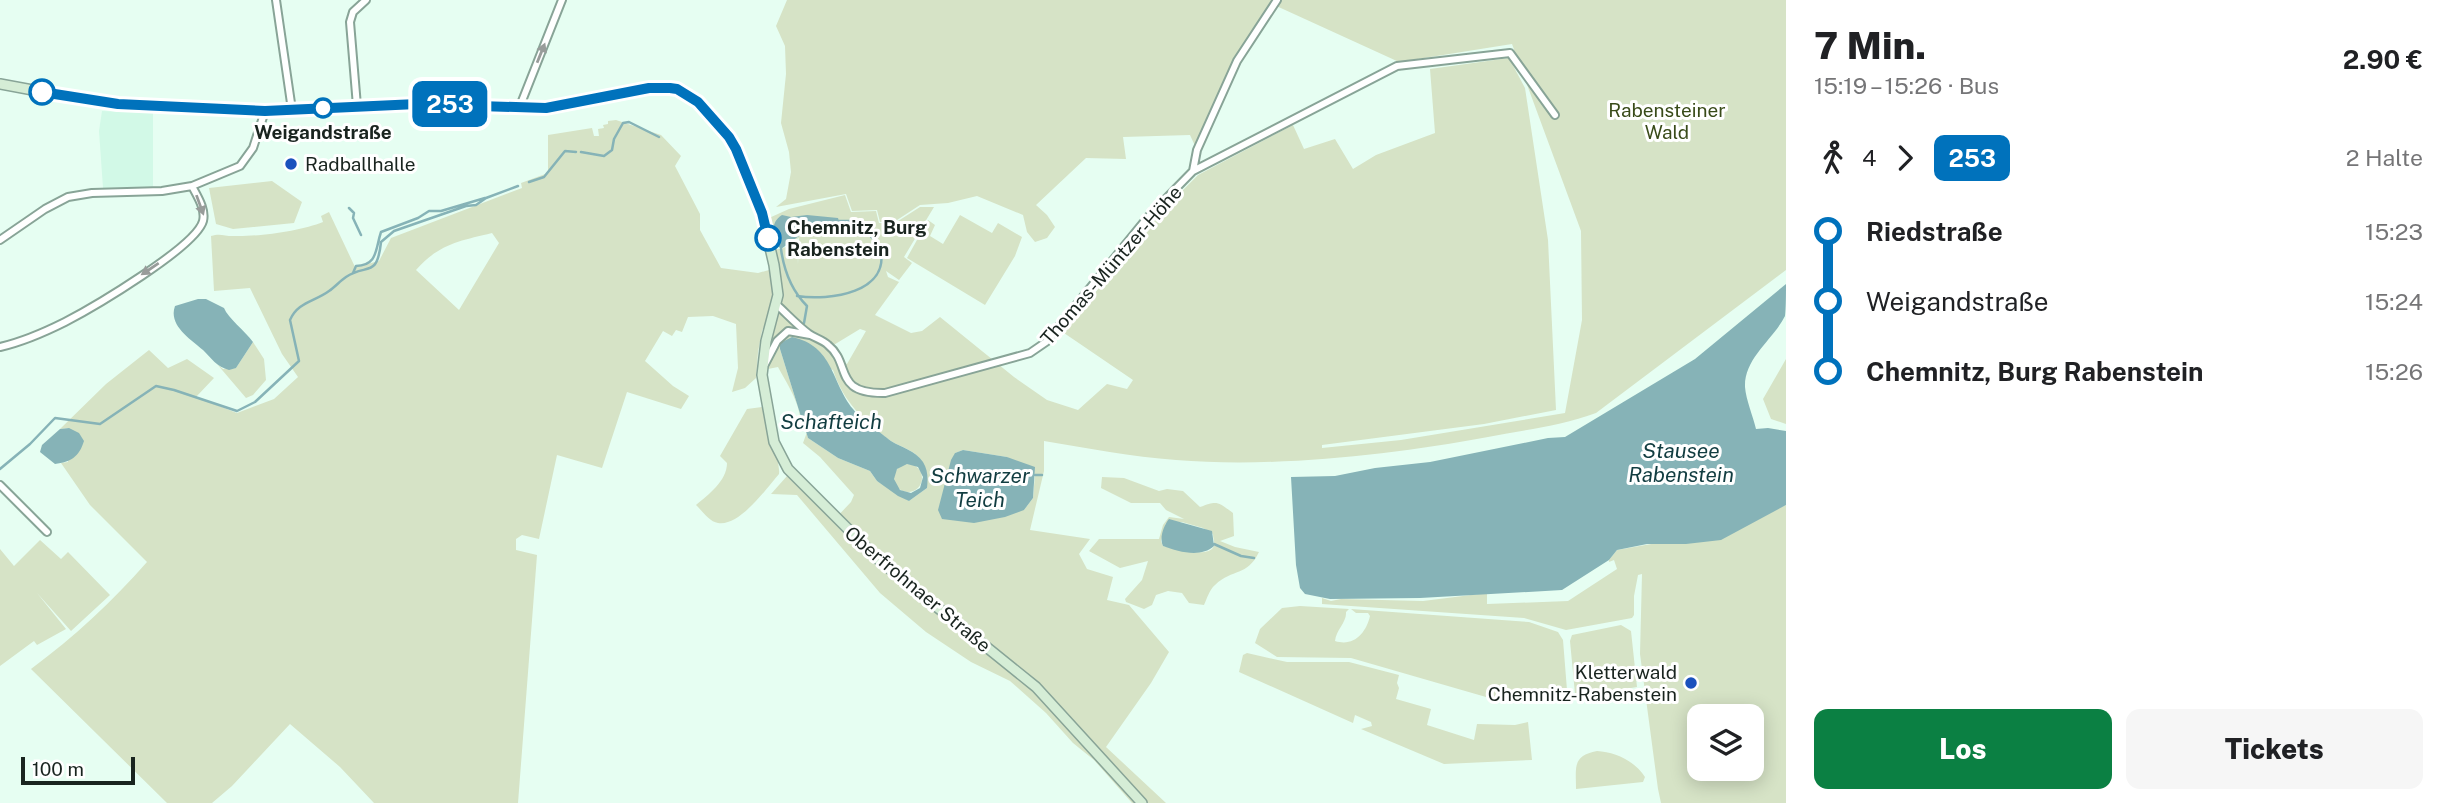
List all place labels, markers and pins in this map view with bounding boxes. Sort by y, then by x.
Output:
unlabelled marker [29,79,55,105]
marker: Weigandstraße [313,98,333,118]
place label: Weigandstraße [254,121,392,143]
place label: Radballhalle [305,153,415,175]
marker: Radballhalle [283,156,299,172]
place label: Chemnitz, Burg Rabenstein [787,216,927,260]
marker: Chemnitz, Burg Rabenstein [755,225,781,251]
place label: Kletterwald Chemnitz-Rabenstein [1488,661,1677,705]
marker: Kletterwald Chemnitz-Rabenstein [1683,675,1699,691]

